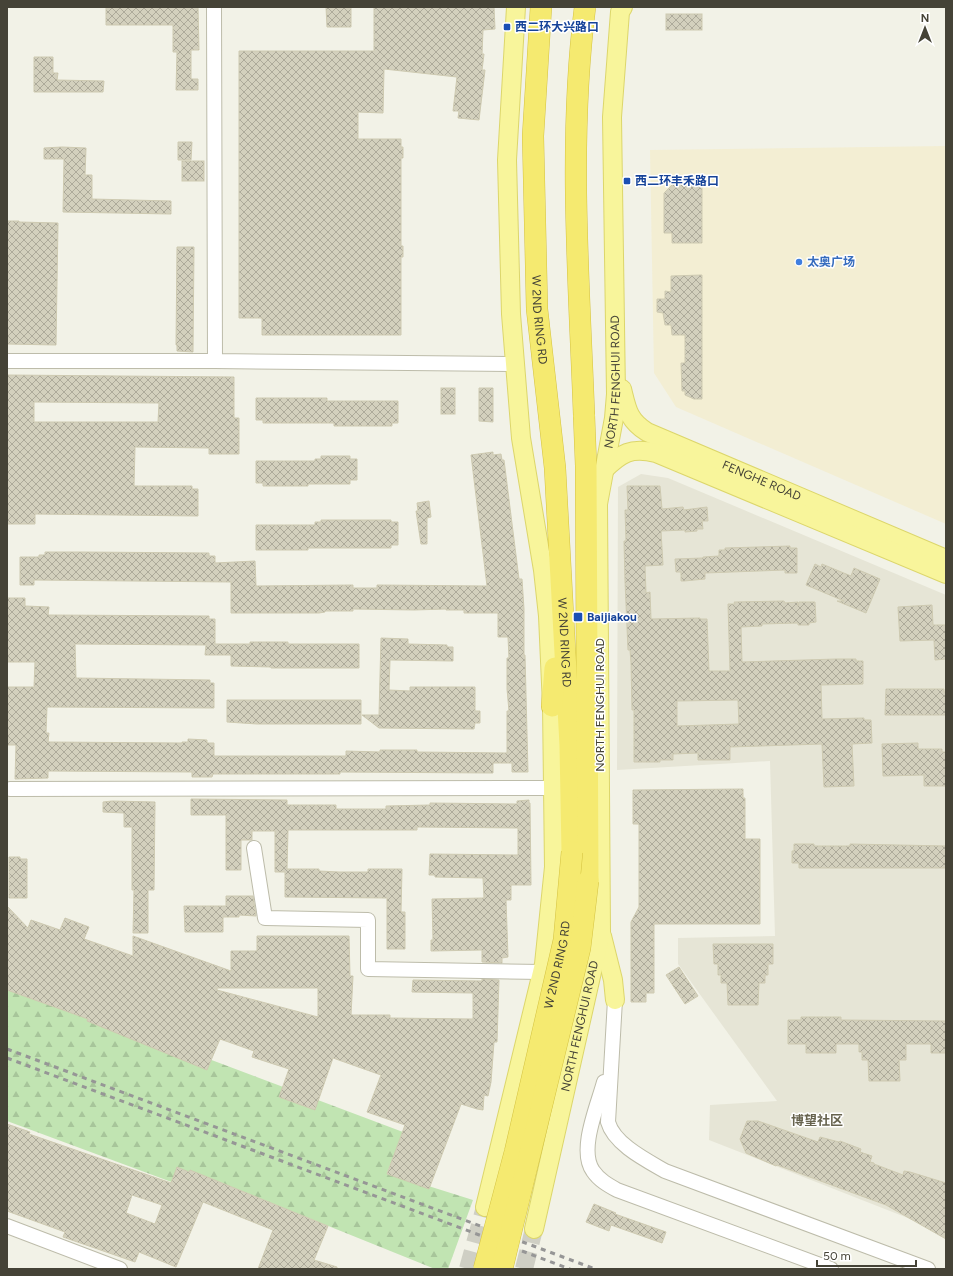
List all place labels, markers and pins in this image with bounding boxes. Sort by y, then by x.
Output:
place label: 西二环大兴路口 [515,20,599,34]
marker: 西二环大兴路口 [502,22,512,32]
place label: 西二环丰禾路口 [635,174,719,188]
marker: 西二环丰禾路口 [622,176,632,186]
place label: 太奥广场 [807,255,855,269]
marker: 太奥广场 [794,257,804,267]
place label: Baijiakou [587,610,637,624]
marker: Baijiakou [572,611,584,623]

